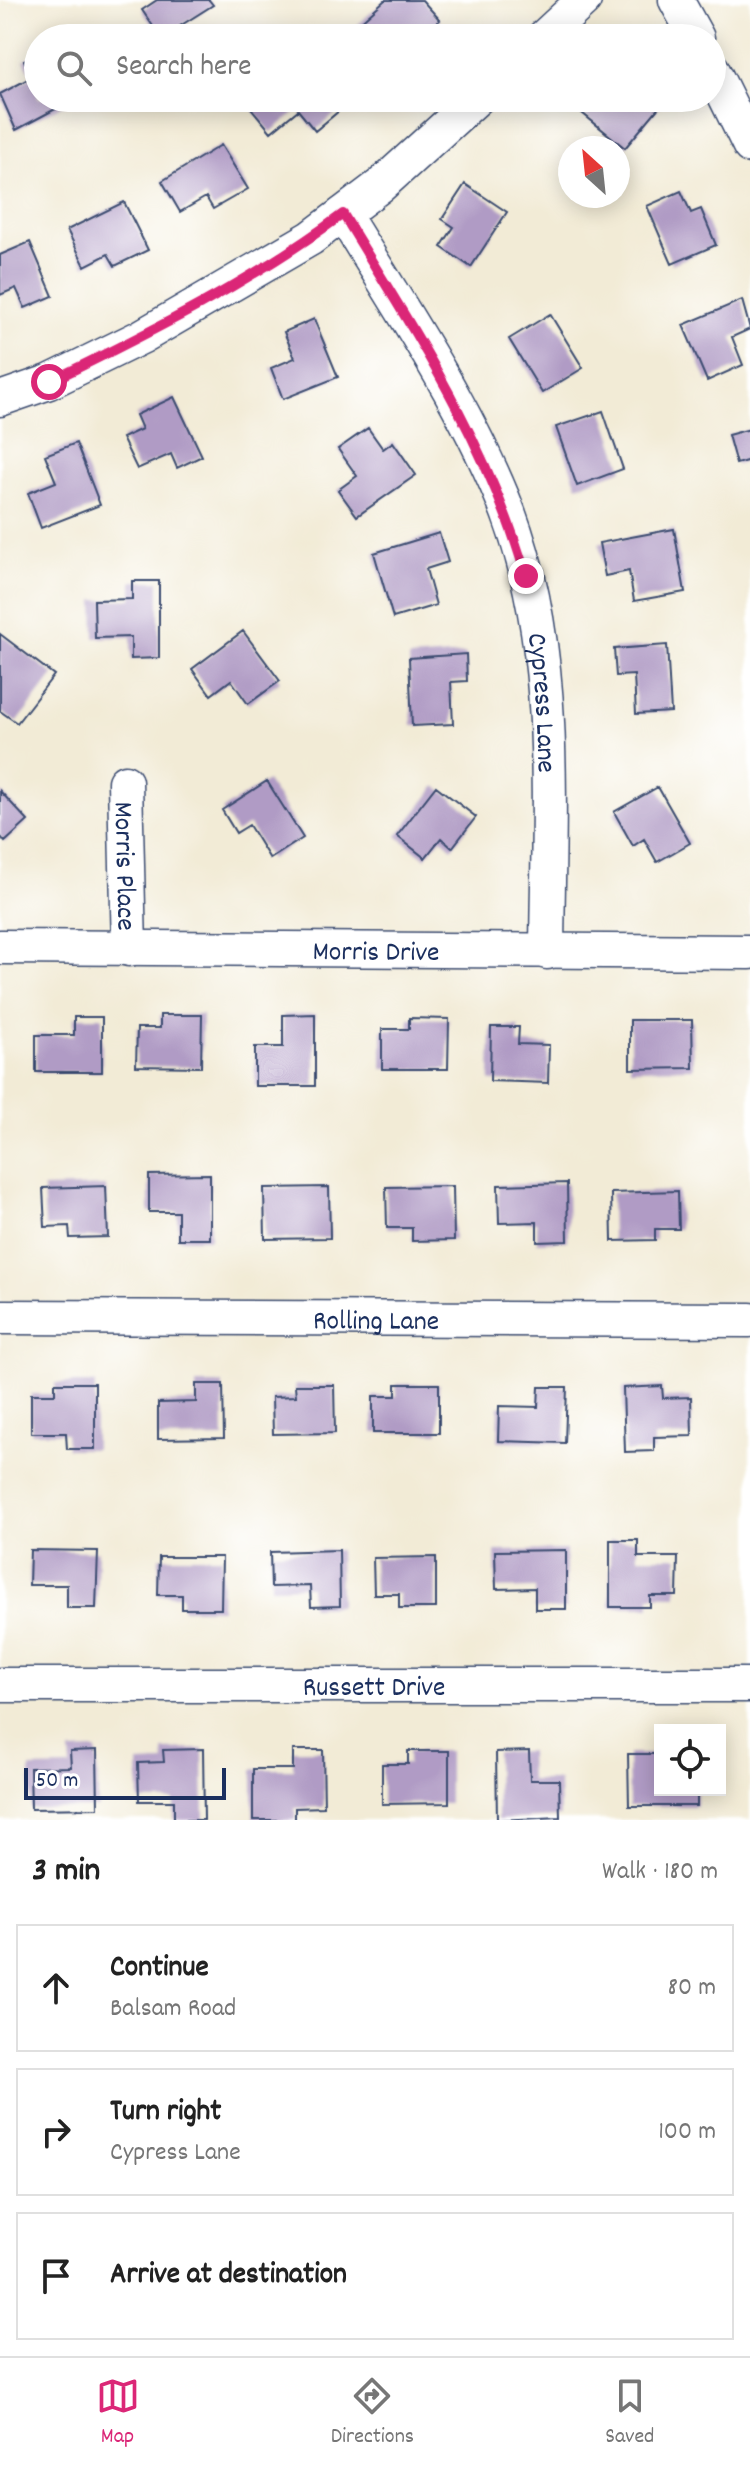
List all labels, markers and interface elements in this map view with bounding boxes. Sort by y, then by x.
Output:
search box [24,24,726,112]
icon: search [52,46,96,90]
text: Search here [116,47,252,90]
north arrow [558,136,630,208]
route start [31,364,67,400]
route end [508,558,544,594]
street label: Cypress Lane [514,630,564,773]
street label: Morris Place [100,801,144,931]
street label: Morris Drive [312,934,440,975]
street label: Rolling Lane [313,1303,439,1344]
street label: Russett Drive [303,1670,445,1710]
map controls [654,1724,726,1796]
button: locate [654,1724,726,1796]
scale bar [24,1764,226,1800]
text: 50 m [36,1766,78,1797]
text: 3 min [32,1848,100,1897]
text: Walk · 180 m [602,1854,718,1891]
text: Continue [110,1948,209,1991]
icon: ahead [34,1966,78,2010]
text: 80 m [668,1970,716,2007]
text: Balsam Road [110,1991,236,2028]
text: Turn right [110,2092,221,2135]
icon: right [34,2110,78,2154]
text: 100 m [658,2114,716,2151]
text: Cypress Lane [110,2135,241,2172]
icon: arrive [34,2254,78,2298]
text: Arrive at destination [110,2255,347,2298]
tab: Map [96,2374,140,2453]
tab: Directions [331,2374,414,2453]
tab: Saved [605,2374,654,2453]

